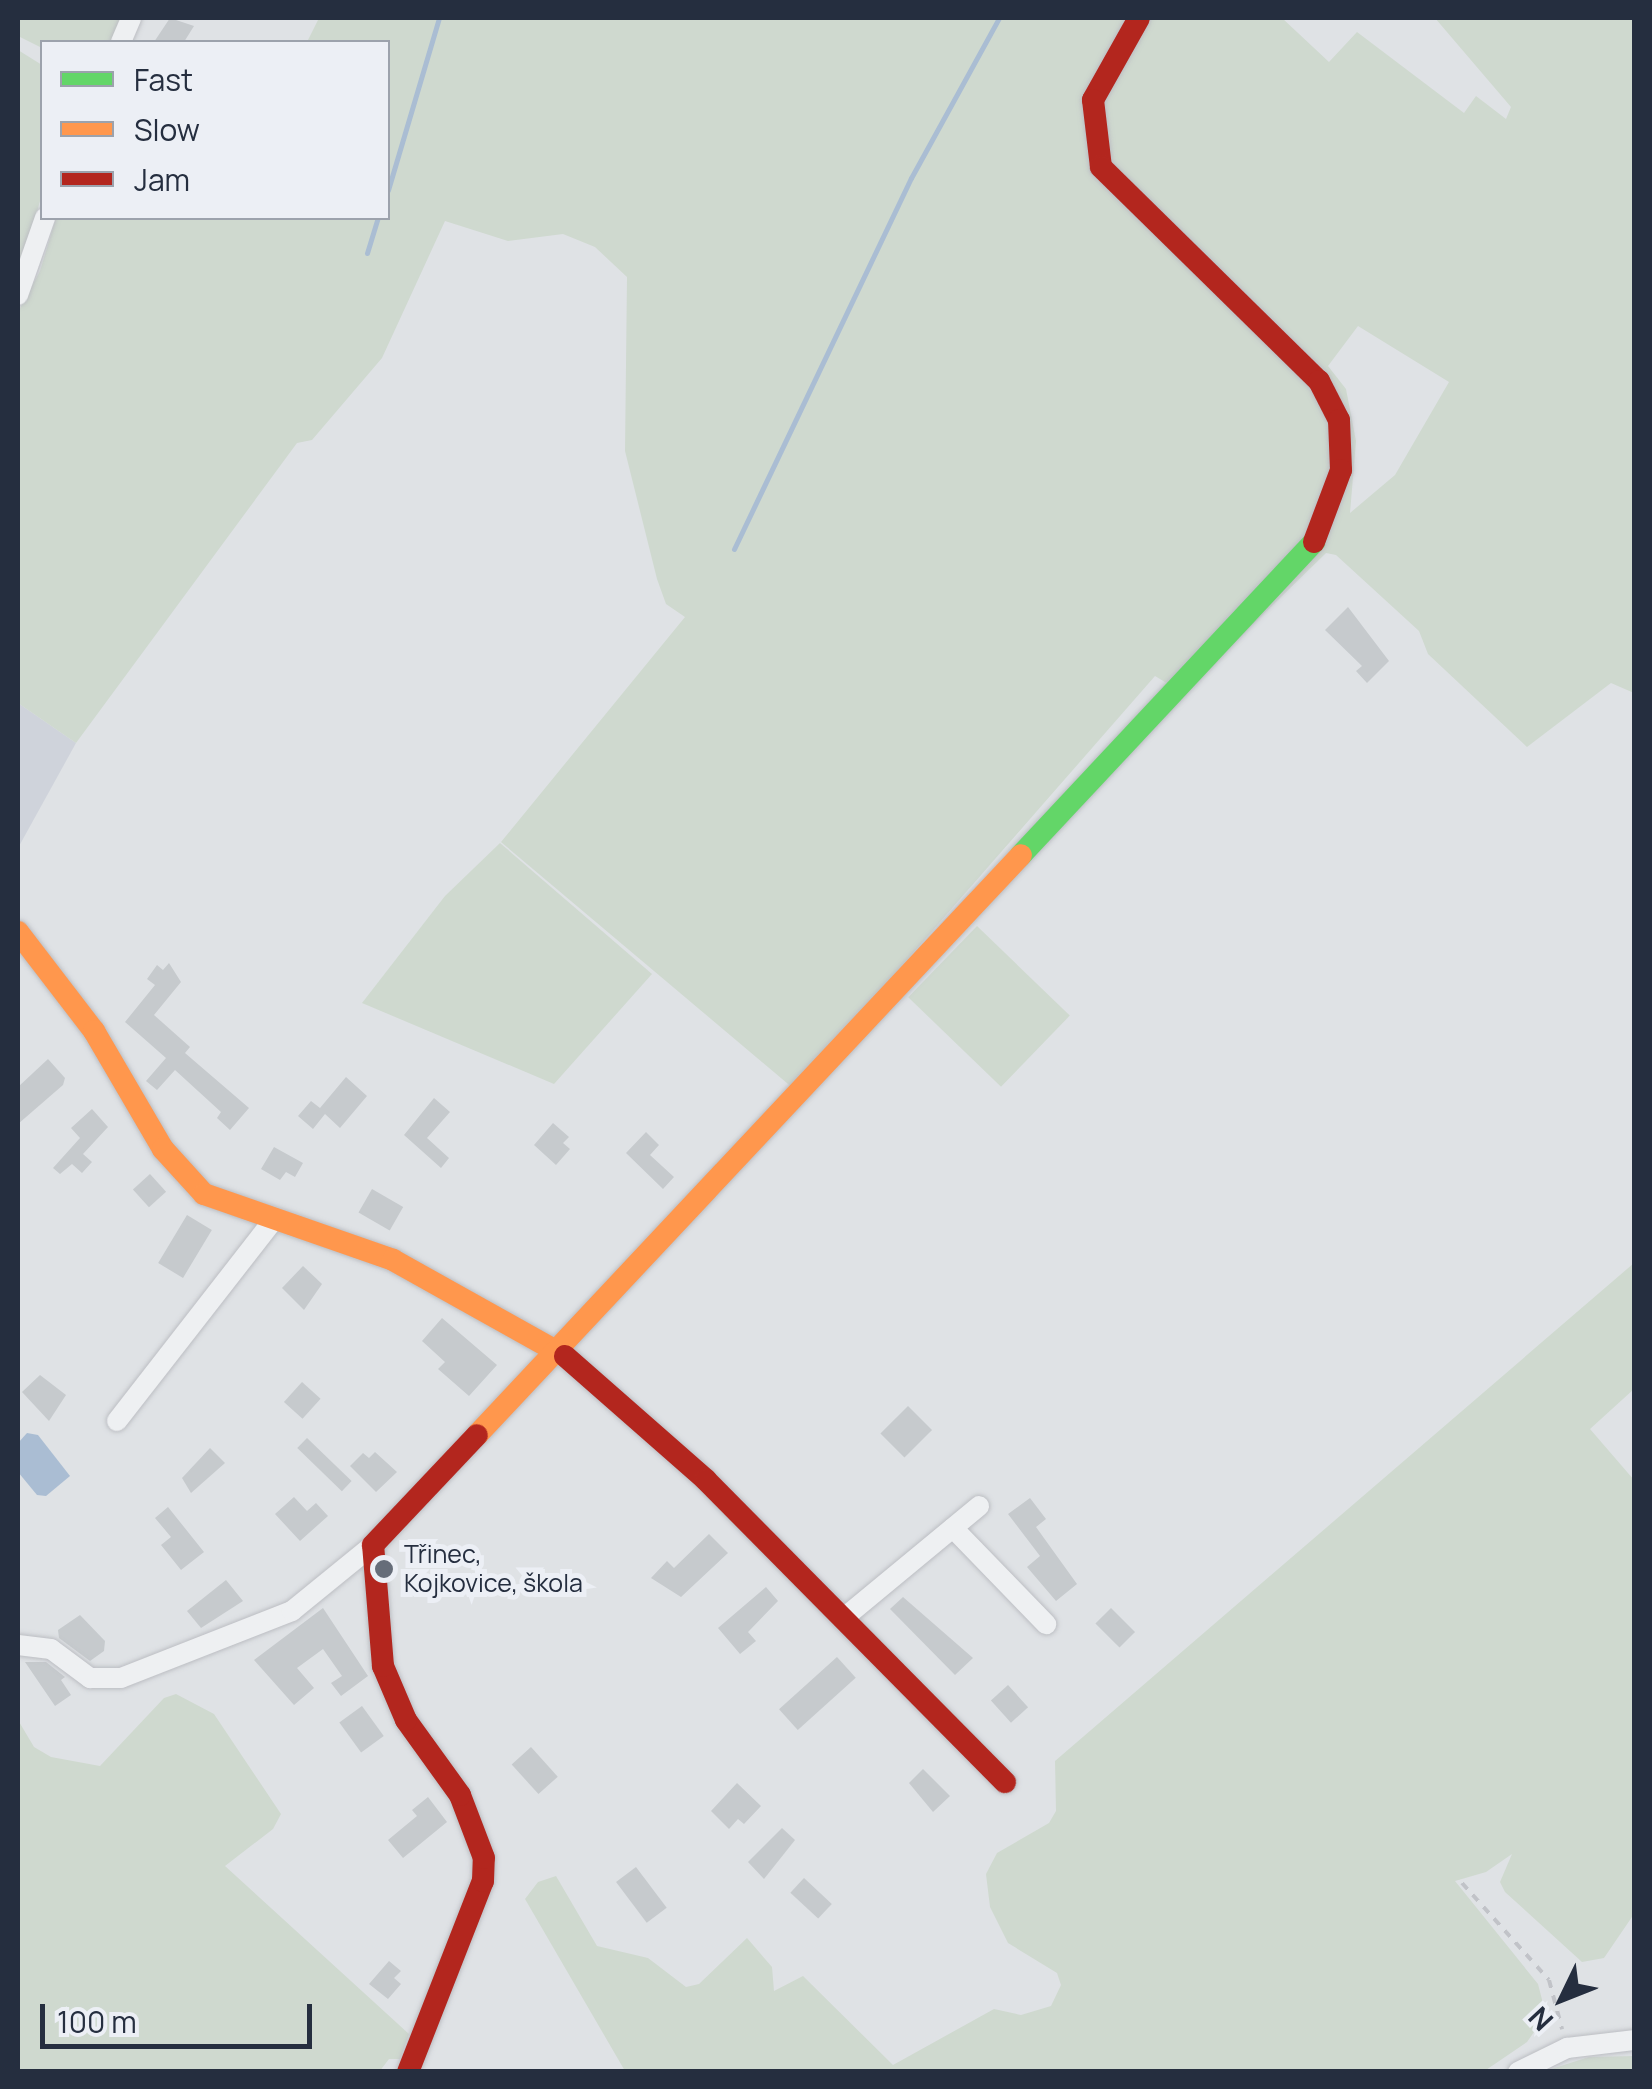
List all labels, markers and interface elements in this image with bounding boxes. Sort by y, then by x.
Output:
legend [40,40,390,220]
text: Fast [134,59,193,100]
text: Slow [134,109,200,150]
text: Jam [134,159,190,200]
place label: Třinec, Kojkovice, škola [404,1540,583,1599]
marker: Třinec, Kojkovice, škola [373,1558,395,1580]
north arrow [1512,1949,1612,2049]
scale bar [45,1984,318,2046]
text: N [1519,1999,1561,2040]
text: 100 m [57,2001,137,2042]

